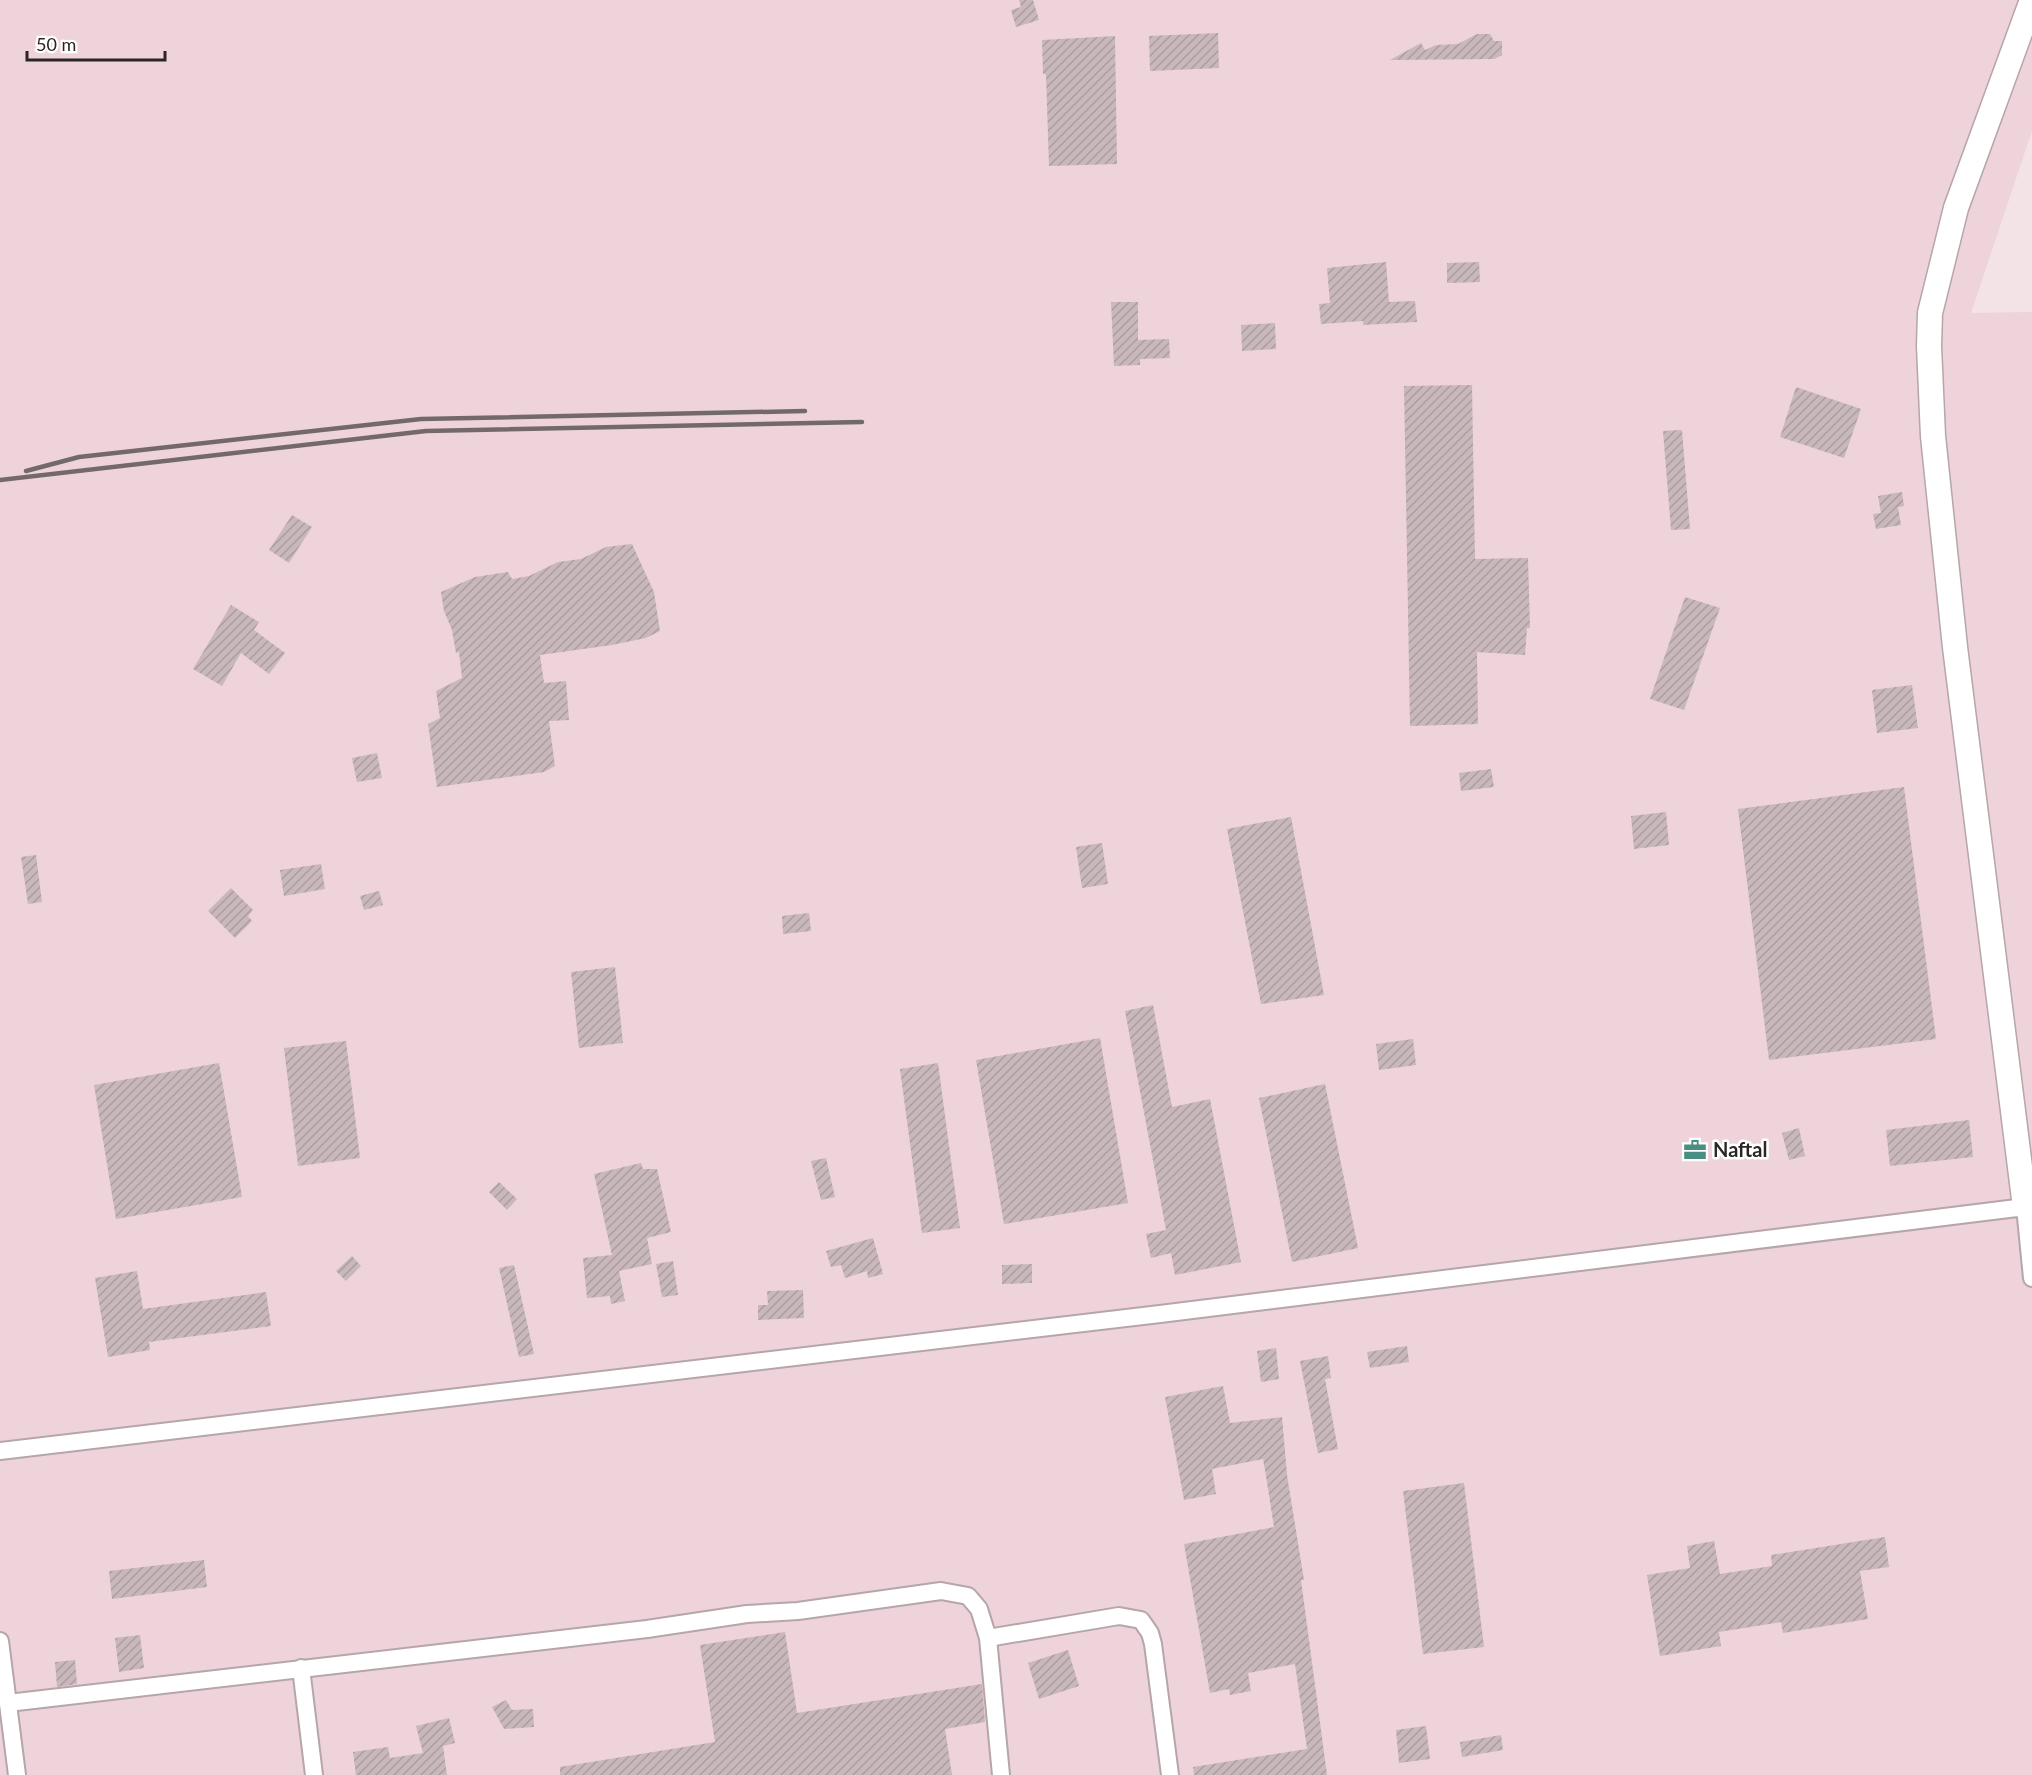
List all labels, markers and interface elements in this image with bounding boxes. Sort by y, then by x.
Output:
scale bar [27,24,165,62]
text: 50 m [36,33,76,55]
office icon: Naftal [1682,1137,1708,1163]
place label: Naftal [1713,1137,1767,1161]

